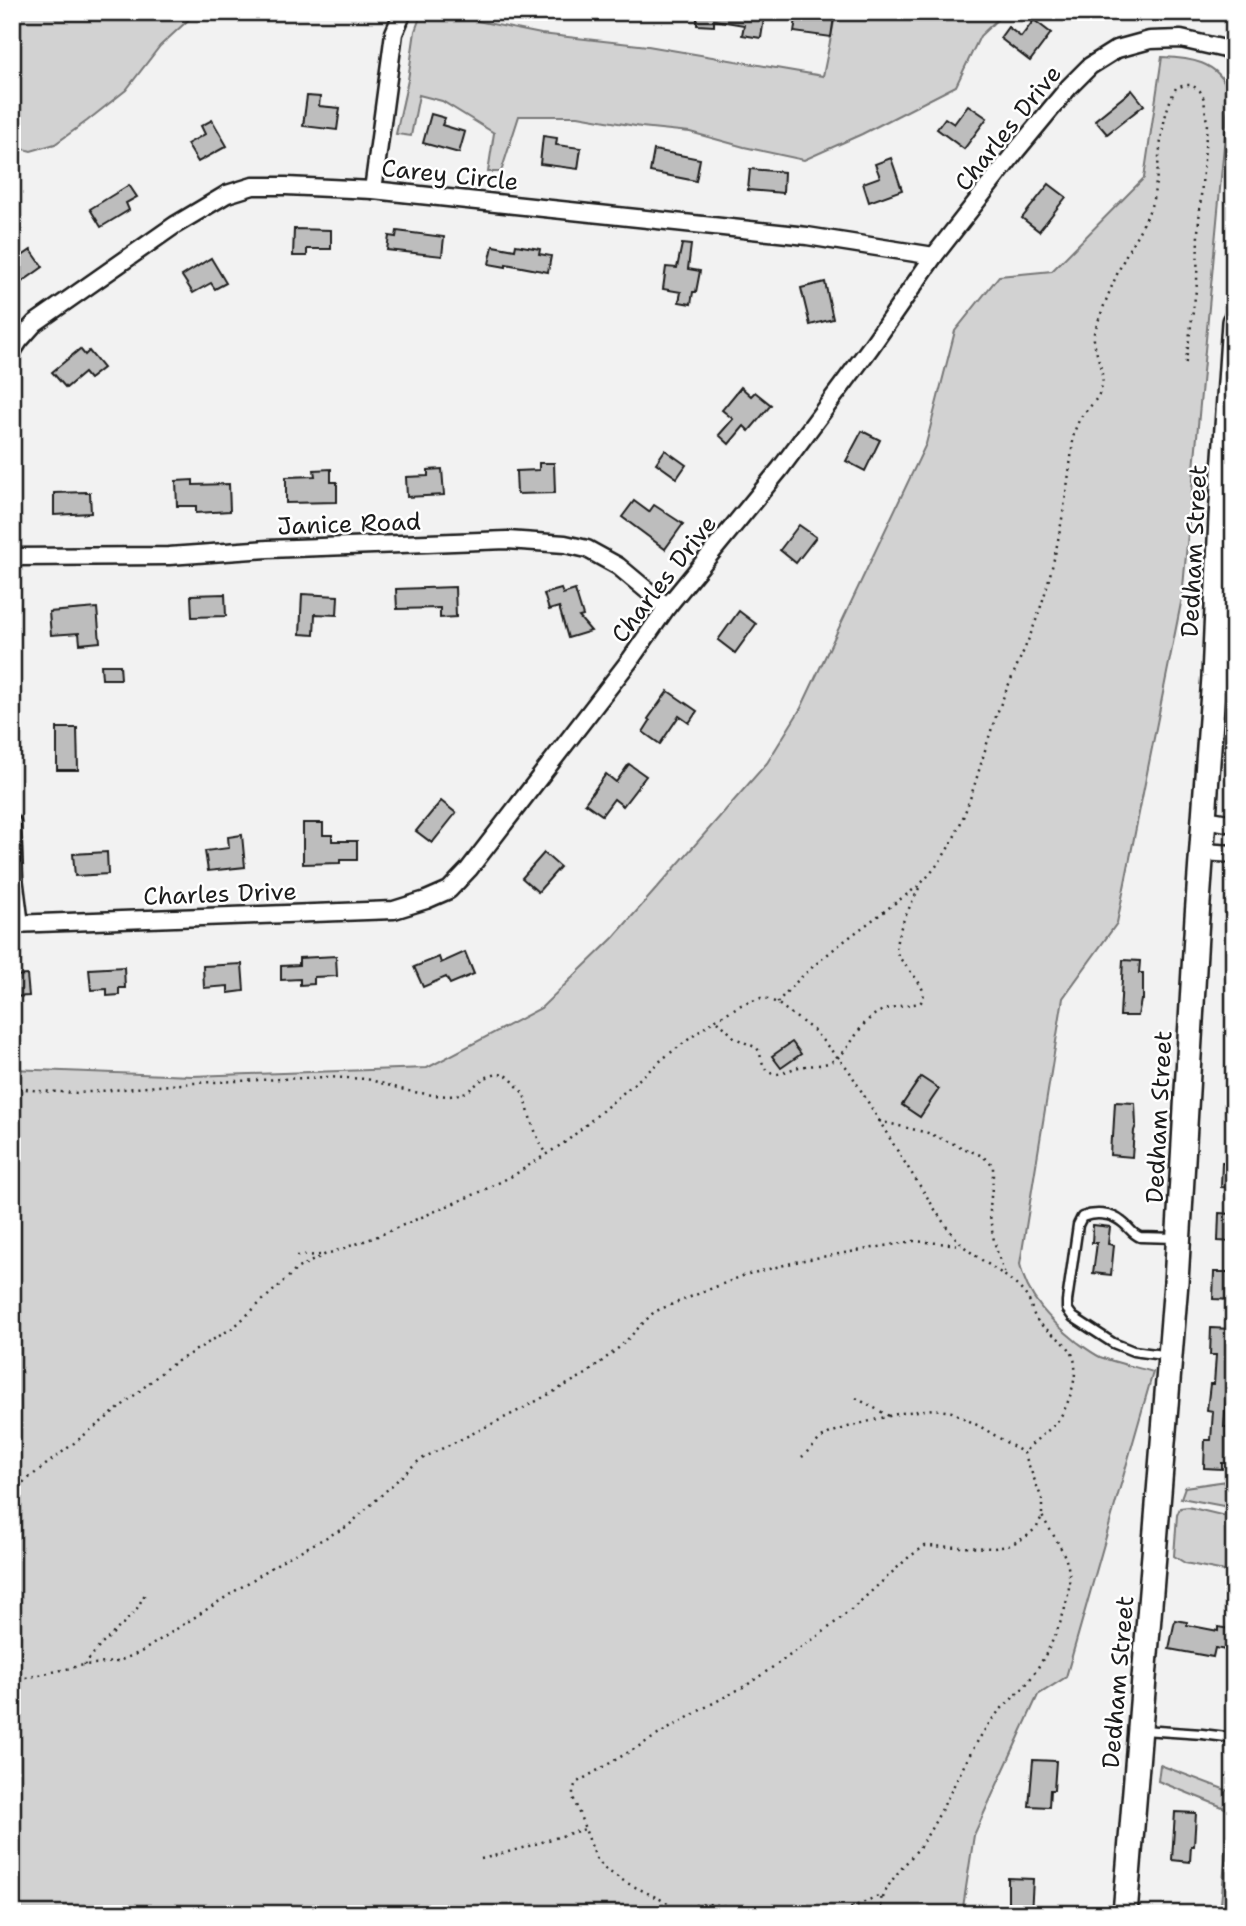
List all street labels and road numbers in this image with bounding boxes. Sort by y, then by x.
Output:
street label: Charles Drive [947,58,1069,198]
street label: Carey Circle [380,152,520,198]
street label: Dedham Street [1173,464,1215,638]
street label: Janice Road [277,506,421,542]
street label: Charles Drive [604,509,724,649]
street label: Charles Drive [143,875,297,913]
street label: Dedham Street [1138,1030,1180,1204]
street label: Dedham Street [1095,1594,1141,1770]

